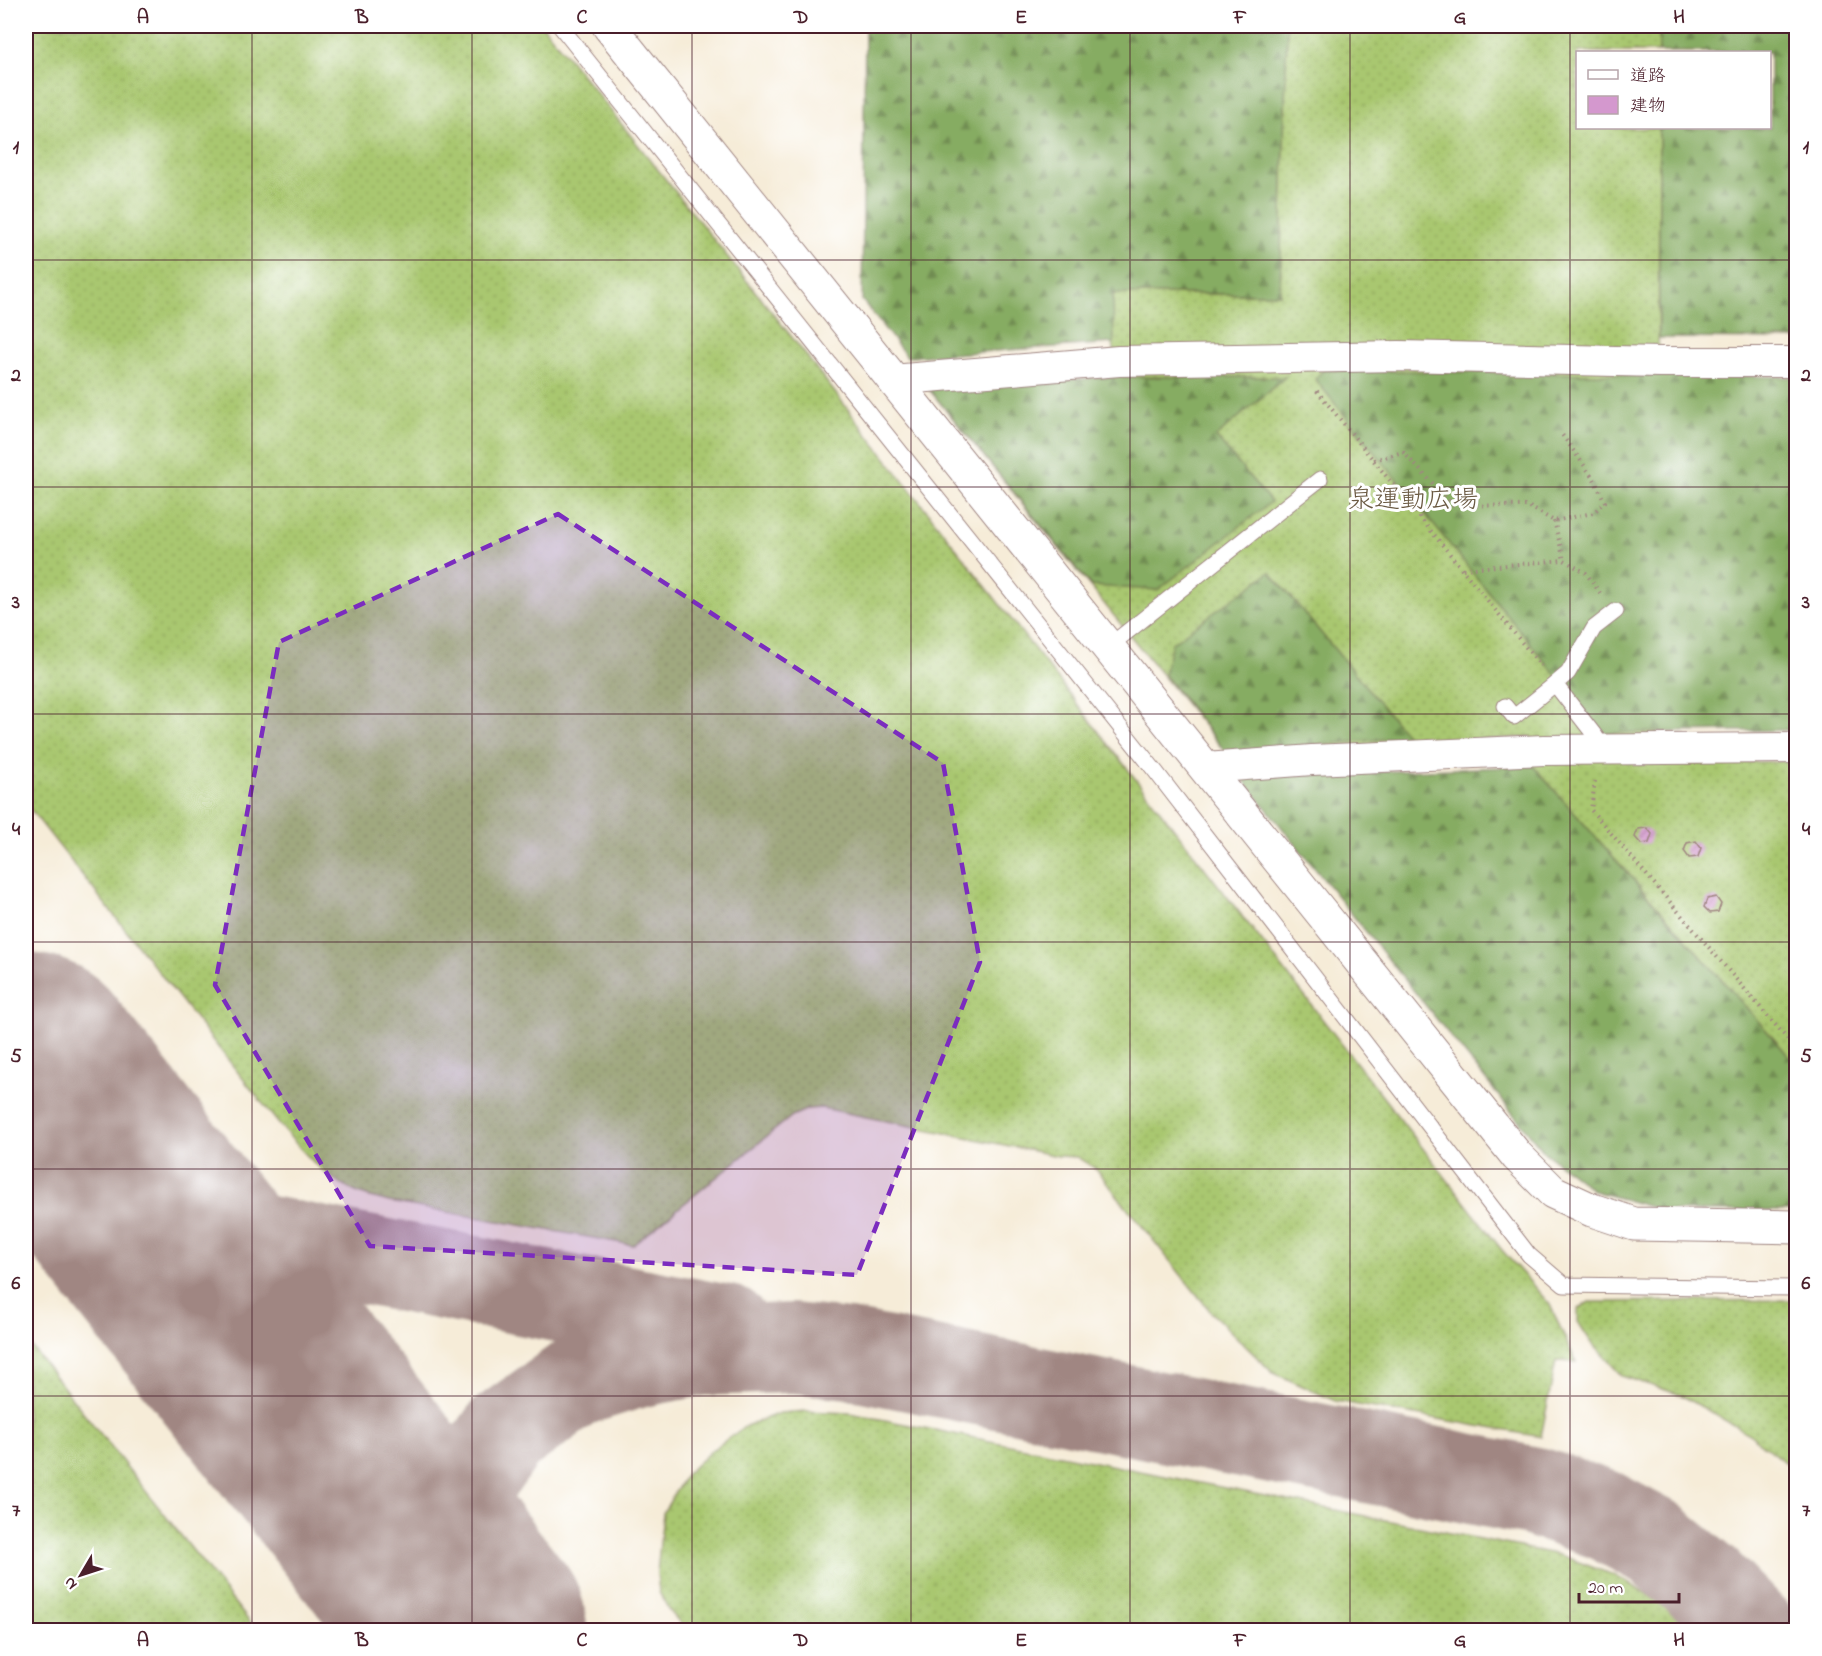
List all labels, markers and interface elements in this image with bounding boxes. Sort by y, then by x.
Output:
text: A [137,4,149,33]
text: B [354,4,369,33]
text: C [577,4,588,33]
text: D [793,4,808,33]
text: E [1015,4,1027,33]
text: F [1233,4,1247,33]
text: G [1454,4,1467,33]
text: H [1673,4,1685,33]
legend [1576,51,1771,129]
text: 道路 [1630,64,1666,90]
text: 建物 [1630,94,1666,120]
text: 1 [13,134,20,163]
text: 1 [1803,134,1810,163]
text: 2 [10,362,21,391]
text: 2 [1800,362,1811,391]
park label: 泉運動広場 [1348,482,1478,520]
text: 3 [11,589,20,618]
text: 3 [1801,589,1810,618]
text: 4 [12,816,21,845]
text: 4 [1802,816,1811,845]
text: 5 [10,1043,22,1072]
text: 5 [1800,1043,1812,1072]
text: 6 [12,1270,21,1299]
text: 6 [1802,1270,1811,1299]
text: 7 [12,1497,21,1526]
text: 7 [1802,1497,1811,1526]
north arrow [51,1545,111,1605]
scale bar [1579,1566,1680,1604]
text: N [58,1571,84,1595]
text: 20 m [1588,1576,1623,1602]
text: A [137,1627,149,1656]
text: B [354,1627,369,1656]
text: C [577,1627,588,1656]
text: D [793,1627,808,1656]
text: E [1015,1627,1027,1656]
text: F [1233,1627,1247,1656]
text: G [1454,1627,1467,1656]
text: H [1673,1627,1685,1656]

